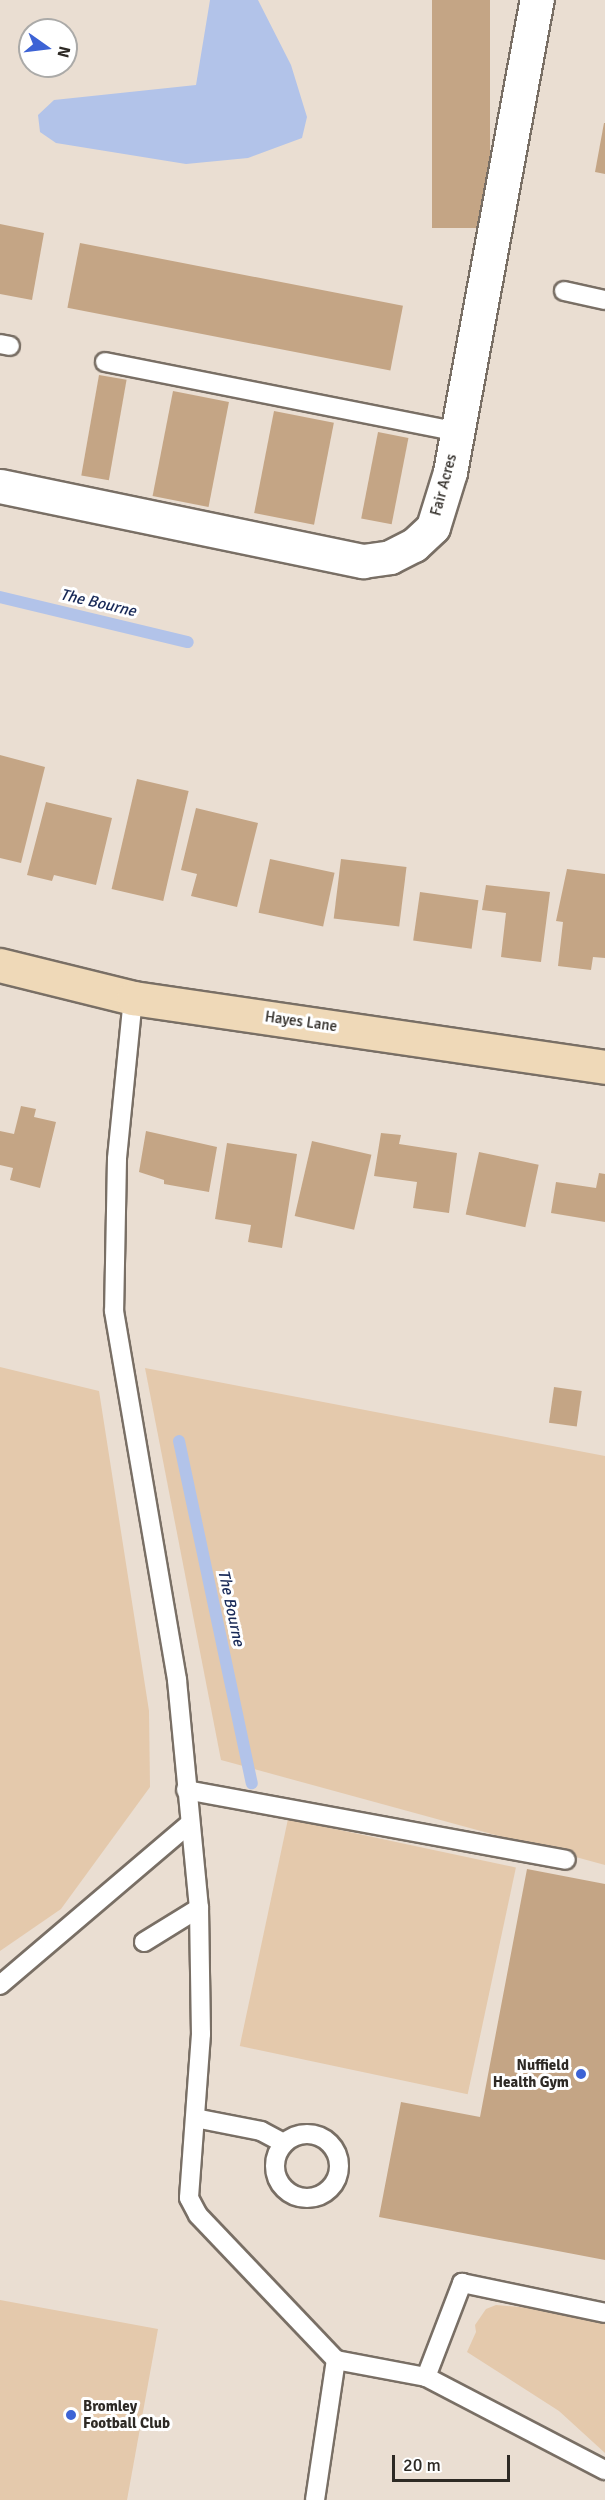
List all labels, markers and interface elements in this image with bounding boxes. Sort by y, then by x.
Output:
north arrow [18,18,78,78]
text: N [52,44,75,60]
street label: Fair Acres [427,452,461,518]
water label: The Bourne [58,585,138,621]
street label: Hayes Lane [264,1008,338,1036]
water label: The Bourne [214,1568,248,1648]
place label: Nuffield Health Gym [493,2056,569,2091]
marker: Nuffield Health Gym [574,2067,588,2081]
place label: Bromley Football Club [83,2397,170,2432]
marker: Bromley Football Club [64,2408,78,2422]
scale bar [395,2443,514,2481]
text: 20 m [403,2454,441,2476]

